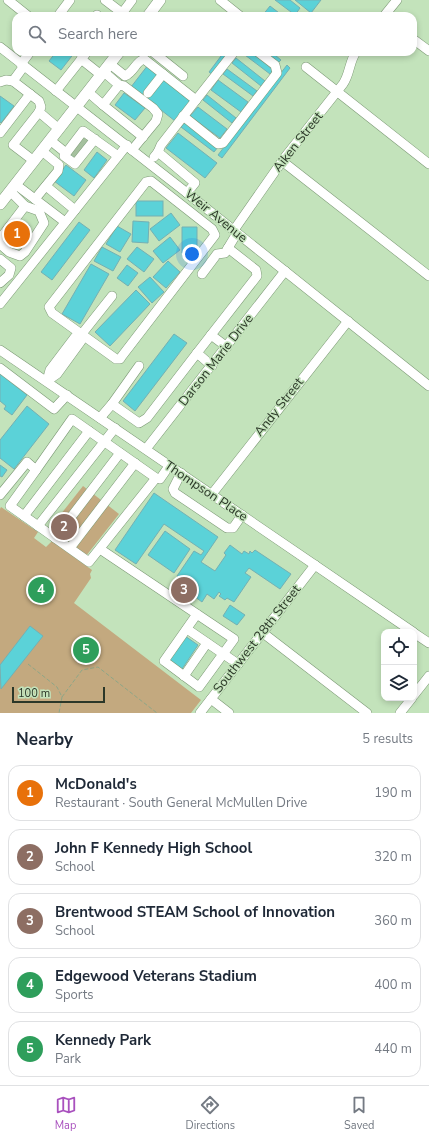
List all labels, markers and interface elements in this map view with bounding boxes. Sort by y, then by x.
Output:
search box [12,12,417,56]
icon: search [26,23,48,45]
text: Search here [58,24,138,44]
street label: Aiken Street [269,108,328,176]
street label: Weir Avenue [181,185,251,247]
pin: 1 [4,219,30,249]
your location [182,244,202,264]
street label: Darson Marie Drive [174,310,258,410]
street label: Andy Street [250,374,308,440]
street label: Thompson Place [161,456,251,526]
pin: 2 [51,512,77,542]
pin: 4 [28,575,54,605]
pin: 3 [171,575,197,605]
street label: Southwest 28th Street [209,581,305,697]
map controls [381,629,417,701]
button: locate [381,629,417,665]
pin: 5 [73,635,99,665]
button: layers [381,665,417,701]
scale bar [12,685,105,704]
text: 100 m [18,686,50,701]
text: Nearby [16,728,73,751]
text: 5 results [362,730,413,748]
text: McDonald's [55,774,137,794]
text: 1 [26,784,34,802]
text: 190 m [374,784,412,802]
text: Restaurant · South General McMullen Drive [55,794,307,812]
text: John F Kennedy High School [55,838,252,858]
text: 2 [26,848,34,866]
text: 320 m [374,848,412,866]
text: School [55,858,95,876]
text: Brentwood STEAM School of Innovation [55,902,335,922]
text: 3 [26,912,34,930]
text: 360 m [374,912,412,930]
text: School [55,922,95,940]
text: Edgewood Veterans Stadium [55,966,257,986]
text: 4 [26,976,34,994]
text: 400 m [374,976,412,994]
text: Sports [55,986,94,1004]
text: Kennedy Park [55,1030,151,1050]
text: 5 [26,1040,34,1058]
text: 440 m [374,1040,412,1058]
text: Park [55,1050,81,1068]
tab: Map [55,1094,77,1133]
tab: Directions [186,1094,235,1133]
tab: Saved [344,1094,374,1133]

